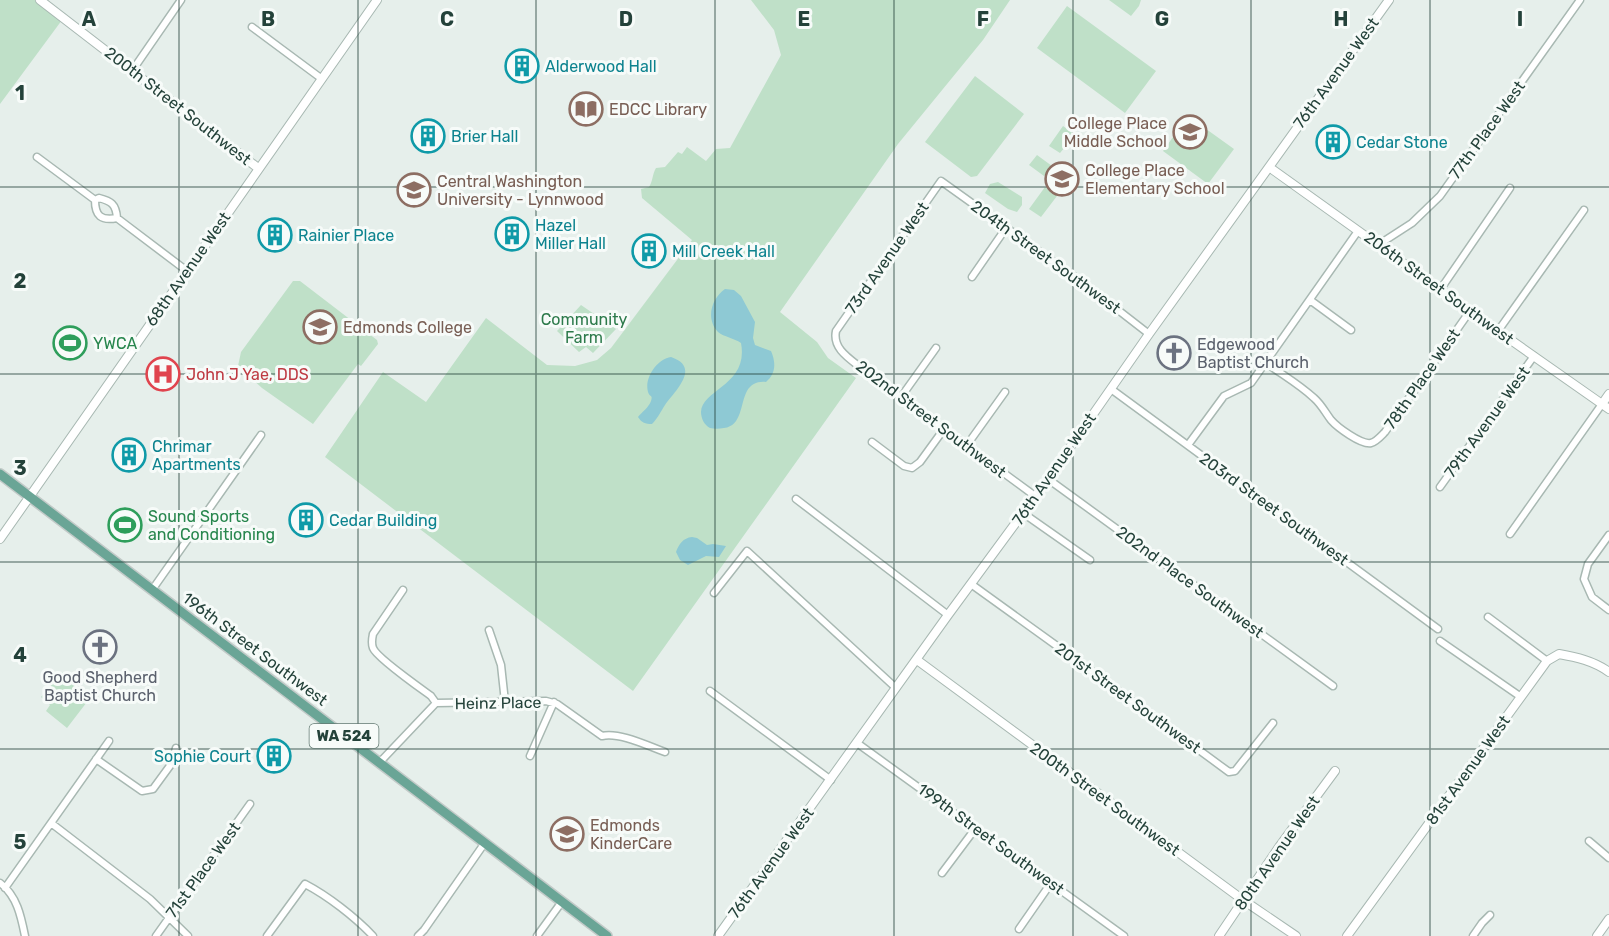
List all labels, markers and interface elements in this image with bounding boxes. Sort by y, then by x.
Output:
text: A [82,7,97,31]
text: B [261,7,275,31]
text: C [440,7,454,31]
text: D [619,7,633,31]
text: E [798,7,810,31]
text: F [977,7,989,31]
text: G [1155,7,1169,31]
text: H [1334,7,1348,31]
text: I [1517,7,1523,31]
street label: 76th Avenue West [1289,14,1383,132]
street label: 200th Street Southwest [101,43,255,169]
building icon: Alderwood Hall [504,48,540,84]
place label: Alderwood Hall [545,57,657,76]
street label: 77th Place West [1445,77,1529,183]
text: 1 [15,81,25,105]
library icon: EDCC Library [568,91,604,127]
place label: EDCC Library [609,100,707,119]
place label: College Place Middle School [1064,114,1167,151]
school or university icon: College Place Middle School [1172,114,1208,150]
building icon: Brier Hall [410,118,446,154]
building icon: Cedar Stone [1315,124,1351,160]
place label: Brier Hall [451,127,518,146]
place label: Cedar Stone [1356,133,1448,152]
school or university icon: College Place Elementary School [1044,161,1080,197]
place label: College Place Elementary School [1085,161,1225,198]
school or university icon: Central Washington University - Lynnwood [396,172,432,208]
place label: Central Washington University - Lynnwood [437,172,604,209]
street label: 204th Street Southwest [968,196,1124,318]
street label: 73rd Avenue West [841,198,933,318]
street label: 68th Avenue West [142,208,234,330]
building icon: Hazel Miller Hall [494,216,530,252]
place label: Hazel Miller Hall [535,216,606,253]
building icon: Rainier Place [257,217,293,253]
place label: Rainier Place [298,226,394,245]
street label: 206th Street Southwest [1361,227,1517,349]
building icon: Mill Creek Hall [631,233,667,269]
place label: Mill Creek Hall [672,242,775,261]
text: 2 [14,269,27,293]
school or university icon: Edmonds College [302,309,338,345]
park label: Community Farm [541,310,627,347]
place label: Edmonds College [343,318,472,337]
sports icon: YWCA [52,325,88,361]
street label: 78th Place West [1380,325,1464,433]
place label: YWCA [93,334,138,353]
church icon: Edgewood Baptist Church [1156,335,1192,371]
place label: Edgewood Baptist Church [1197,335,1309,372]
hospital icon: John J Yae, DDS [145,356,181,392]
street label: 202nd Street Southwest [852,356,1010,482]
street label: 79th Avenue West [1440,363,1534,481]
place label: John J Yae, DDS [186,365,309,384]
street label: 76th Avenue West [1008,409,1100,529]
building icon: Chrimar Apartments [111,437,147,473]
place label: Chrimar Apartments [152,437,241,474]
street label: 203rd Street Southwest [1196,449,1352,569]
text: 3 [13,456,27,480]
building icon: Cedar Building [288,502,324,538]
sports icon: Sound Sports and Conditioning [107,507,143,543]
place label: Sound Sports and Conditioning [148,507,275,544]
place label: Cedar Building [329,511,437,530]
street label: 202nd Place Southwest [1113,522,1267,642]
street label: 196th Street Southwest [179,588,331,710]
church icon: Good Shepherd Baptist Church [82,629,118,665]
street label: 201st Street Southwest [1051,639,1205,757]
text: 4 [13,643,27,667]
place label: Good Shepherd Baptist Church [42,668,158,705]
street label: Heinz Place [454,693,542,713]
street label: 81st Avenue West [1422,712,1514,828]
road number: WA 524 [310,724,378,748]
building icon: Sophie Court [256,738,292,774]
street label: 200th Street Southwest [1026,738,1184,860]
place label: Sophie Court [154,747,251,766]
street label: 199th Street Southwest [914,779,1068,899]
street label: 80th Avenue West [1230,792,1324,914]
street label: 76th Avenue West [724,804,818,922]
school or university icon: Edmonds KinderCare [549,816,585,852]
place label: Edmonds KinderCare [590,816,672,853]
street label: 71st Place West [162,818,244,922]
text: 5 [14,830,27,854]

